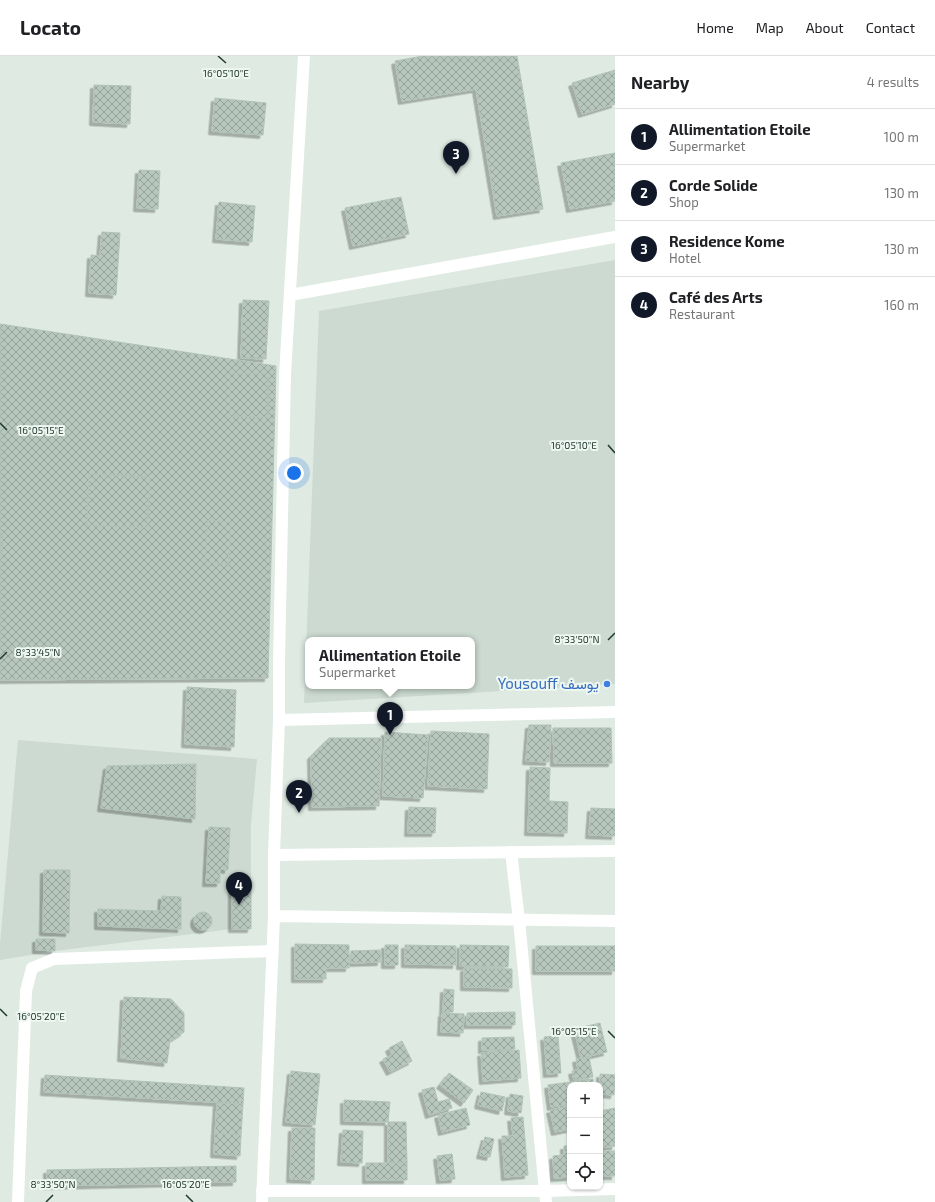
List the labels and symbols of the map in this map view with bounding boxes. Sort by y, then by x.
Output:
text: 16°05'10"E [203,67,249,79]
pin: 3 [443,141,469,174]
text: 16°05'15"E [18,424,64,436]
text: 16°05'10"E [551,439,597,451]
your location [284,463,304,483]
text: 8°33'50"N [555,633,599,645]
text: 8°33'45"N [16,646,60,658]
place label: Yousouff يوسف [498,674,599,693]
marker: Yousouff يوسف [602,679,612,689]
pin: 1 [377,702,403,735]
pin: 2 [286,780,312,813]
pin: 4 [226,872,252,905]
text: 16°05'20"E [17,1010,65,1022]
text: 16°05'15"E [551,1025,597,1037]
text: 8°33'50"N [31,1178,75,1190]
text: 16°05'20"E [162,1178,210,1190]

